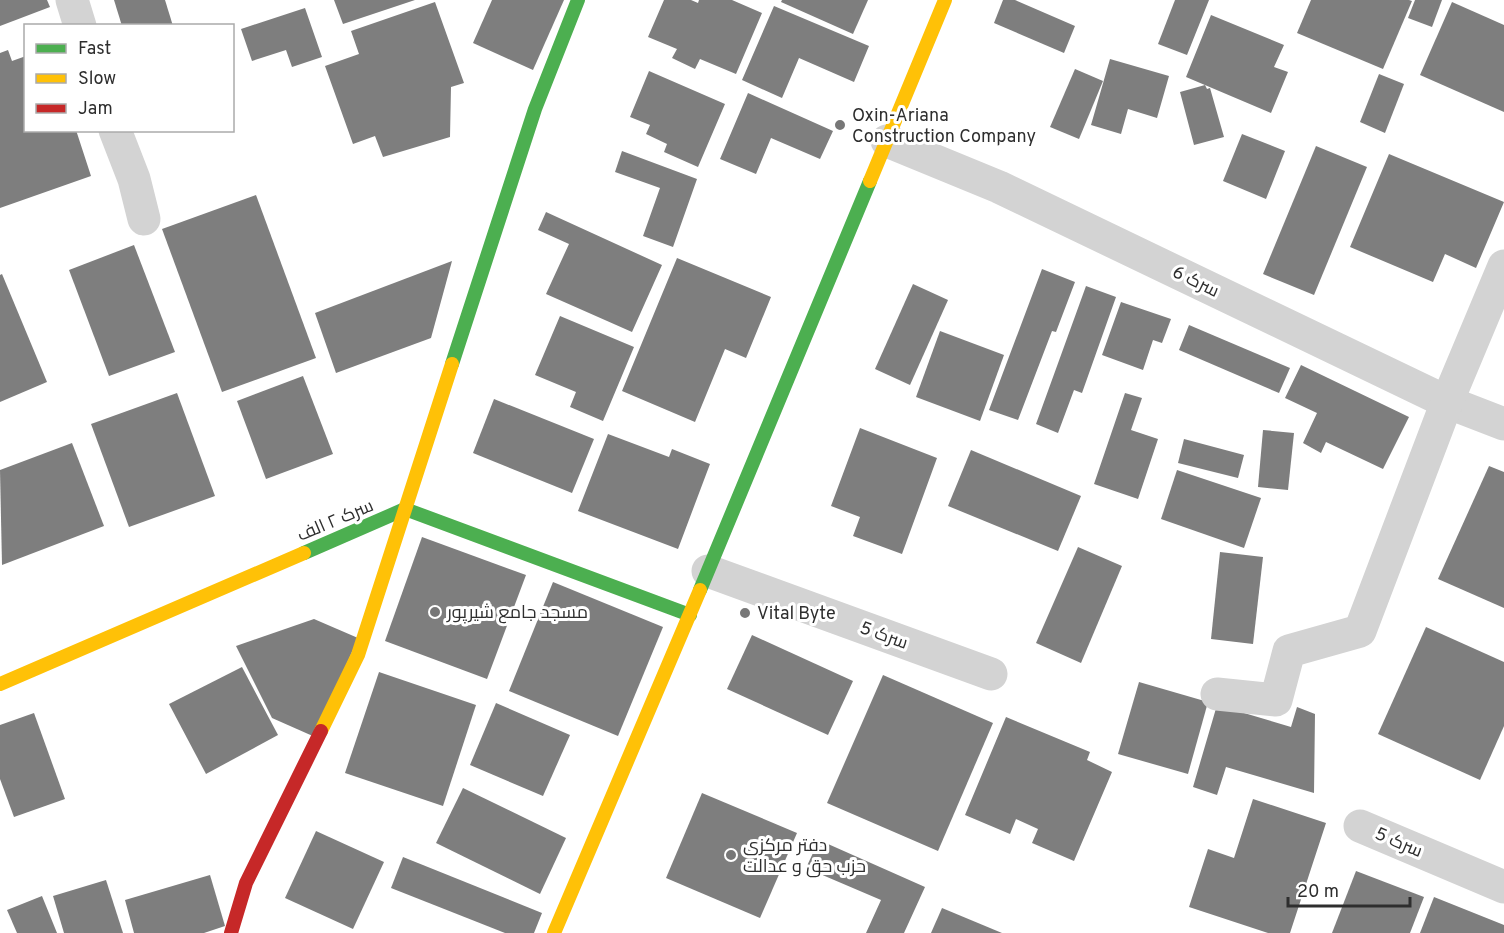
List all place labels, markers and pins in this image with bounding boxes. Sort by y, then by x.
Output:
place label: Oxin-Ariana Construction Company [852,105,1036,149]
marker: Oxin-Ariana Construction Company [833,118,847,132]
place label: مسجد جامع شیرپور [446,602,588,625]
place label: Vital Byte [757,603,836,626]
marker: مسجد جامع شیرپور [428,605,442,619]
marker: Vital Byte [738,606,752,620]
place label: دفتر مرکزی حزب حق و عدالت [743,835,866,879]
marker: دفتر مرکزی حزب حق و عدالت [724,848,738,862]

